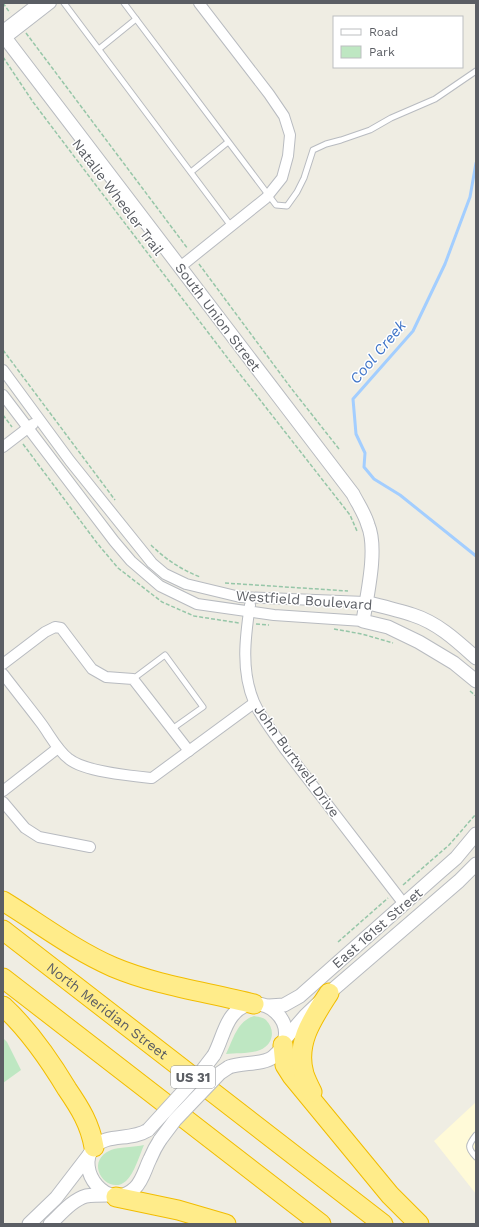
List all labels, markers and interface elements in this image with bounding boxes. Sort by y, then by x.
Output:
legend [333,16,463,68]
text: Road [369,25,398,39]
text: Park [369,45,395,59]
street label: Natalie Wheeler Trail [69,136,167,259]
street label: South Union Street [172,260,264,374]
water label: Cool Creek [346,316,410,388]
street label: Westfield Boulevard [235,587,373,613]
street label: John Burtwell Drive [251,702,343,820]
street label: East 161st Street [329,884,425,971]
street label: North Meridian Street [44,959,171,1063]
road number: US 31 [171,1066,215,1088]

